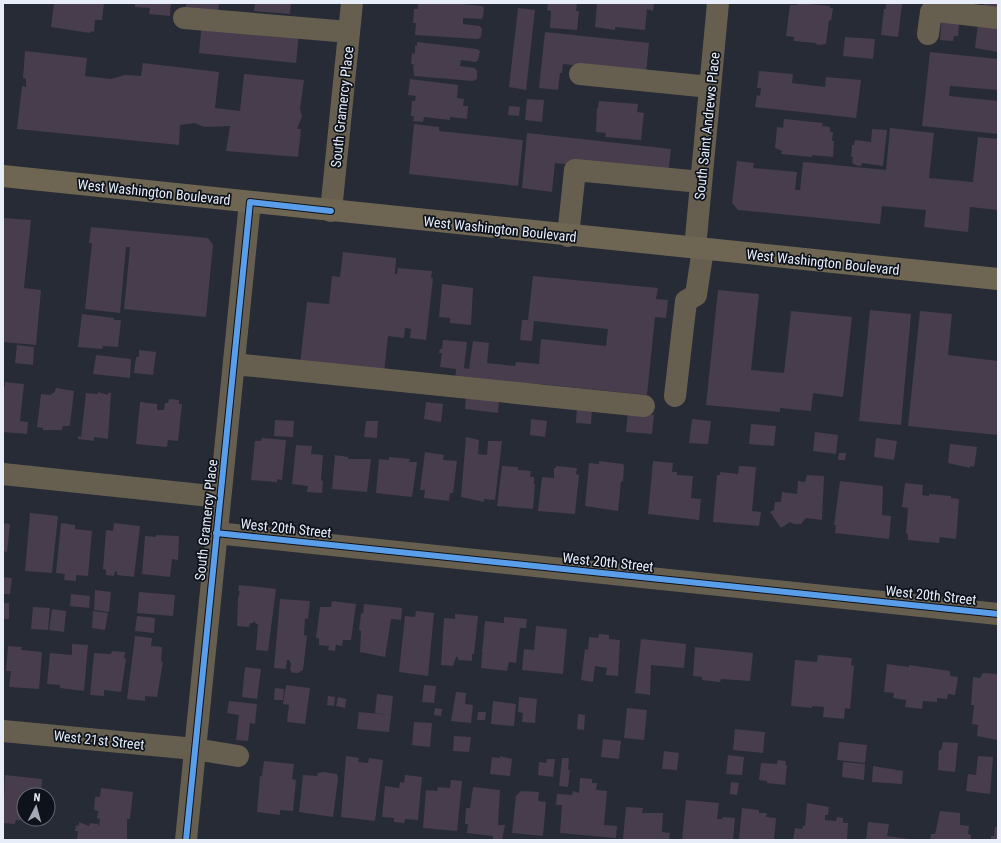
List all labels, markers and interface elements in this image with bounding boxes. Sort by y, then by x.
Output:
street label: South Gramercy Place [328,45,356,168]
street label: South Saint Andrews Place [691,51,723,201]
street label: West Washington Boulevard [77,176,231,208]
street label: West Washington Boulevard [423,213,577,245]
street label: West Washington Boulevard [746,246,900,278]
street label: South Gramercy Place [192,458,220,581]
street label: West 20th Street [240,515,332,541]
street label: West 20th Street [562,549,654,575]
street label: West 20th Street [885,582,977,608]
street label: West 21st Street [53,727,145,753]
north arrow [16,787,56,827]
text: N [33,791,41,804]

